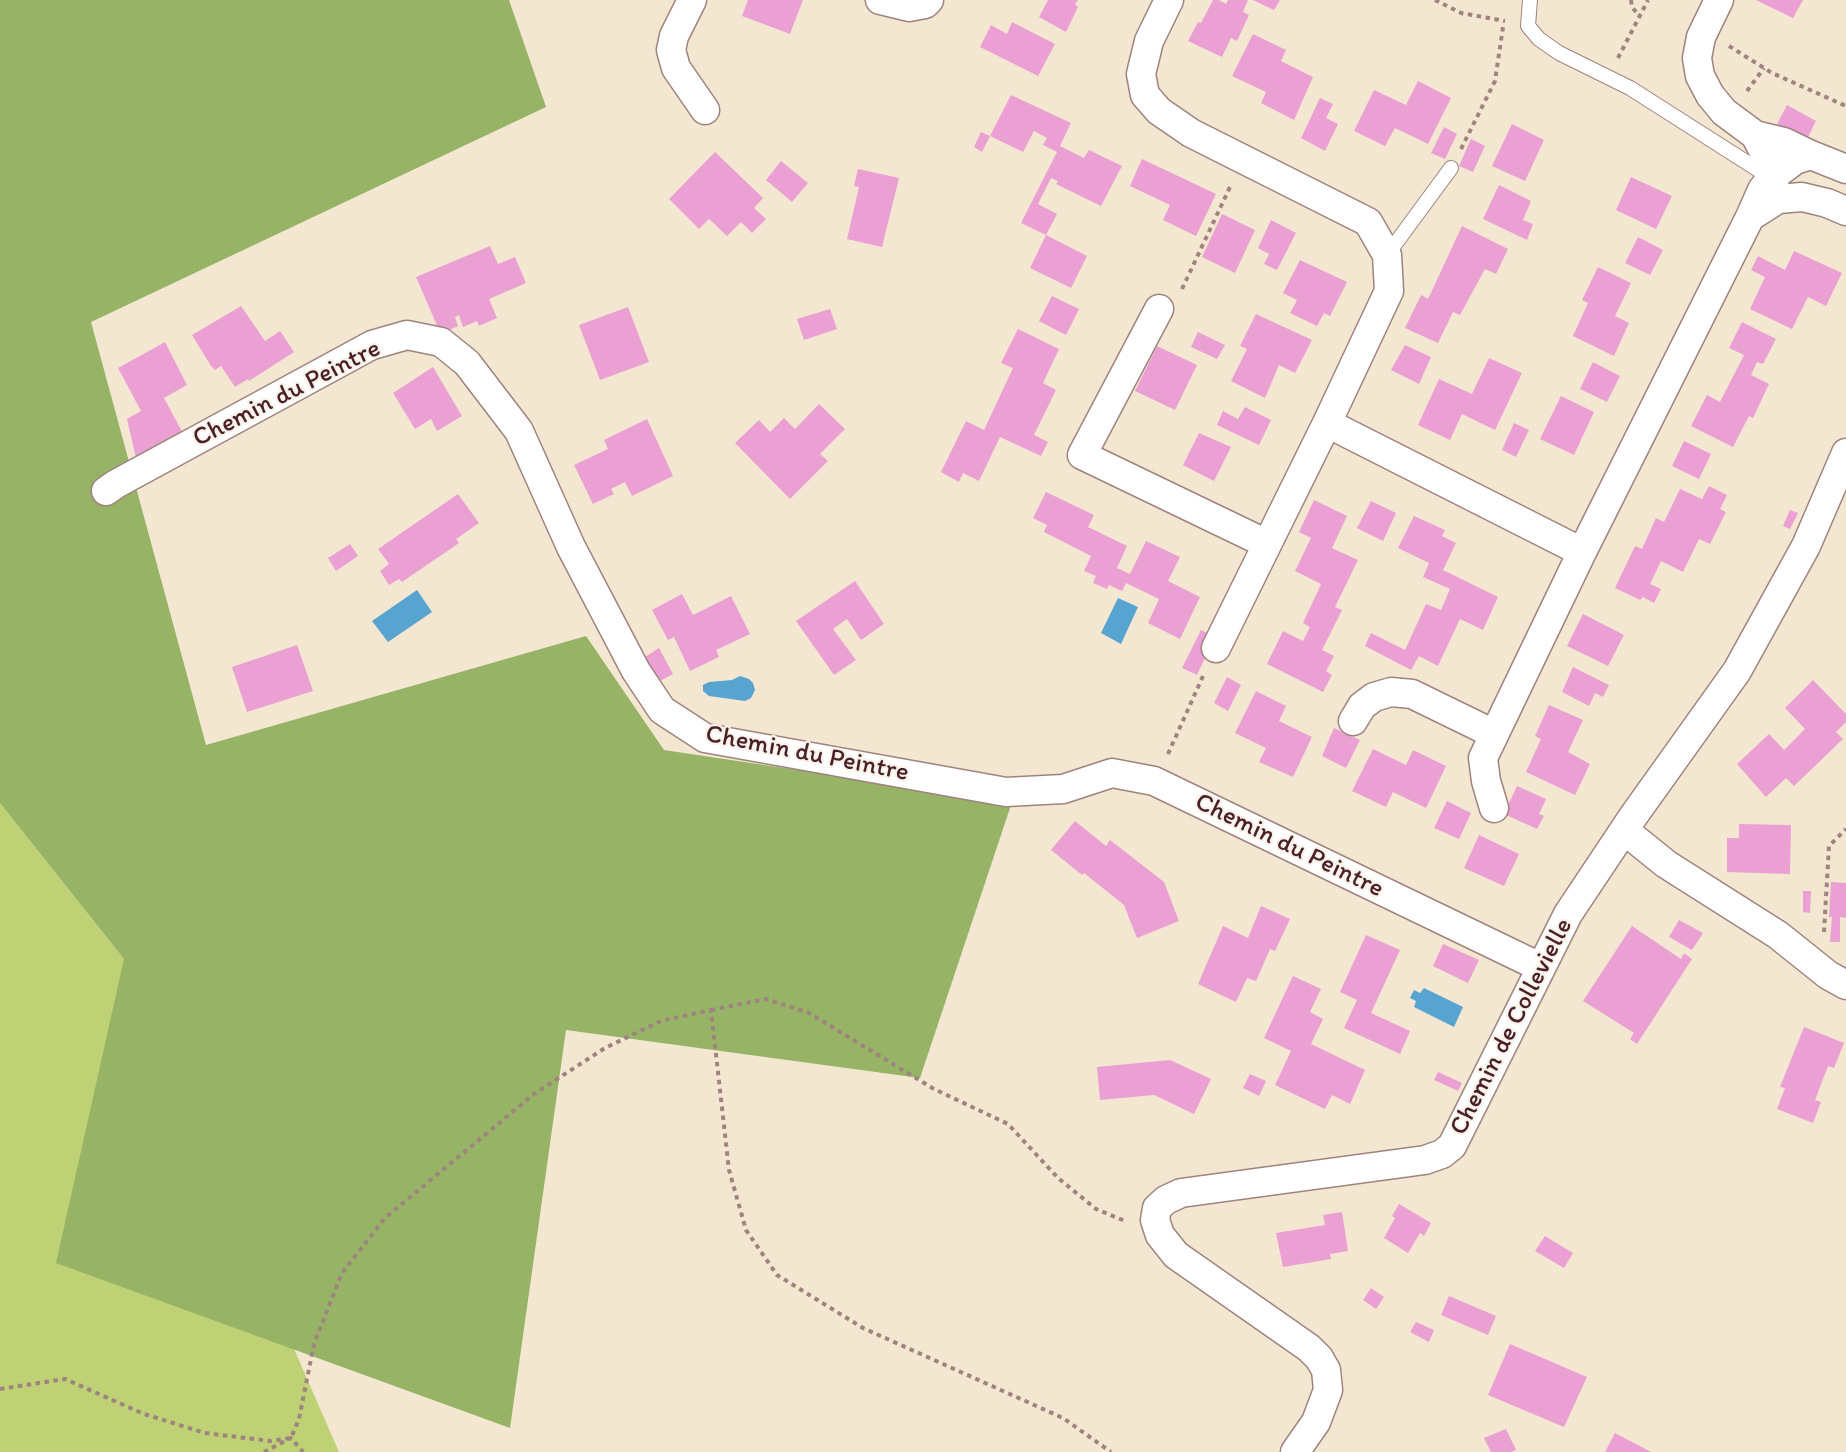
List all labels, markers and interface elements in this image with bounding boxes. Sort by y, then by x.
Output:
street label: Chemin du Peintre [188,333,386,455]
street label: Chemin du Peintre [703,719,911,789]
street label: Chemin du Peintre [1189,787,1389,905]
street label: Chemin de Collevielle [1444,913,1580,1141]

